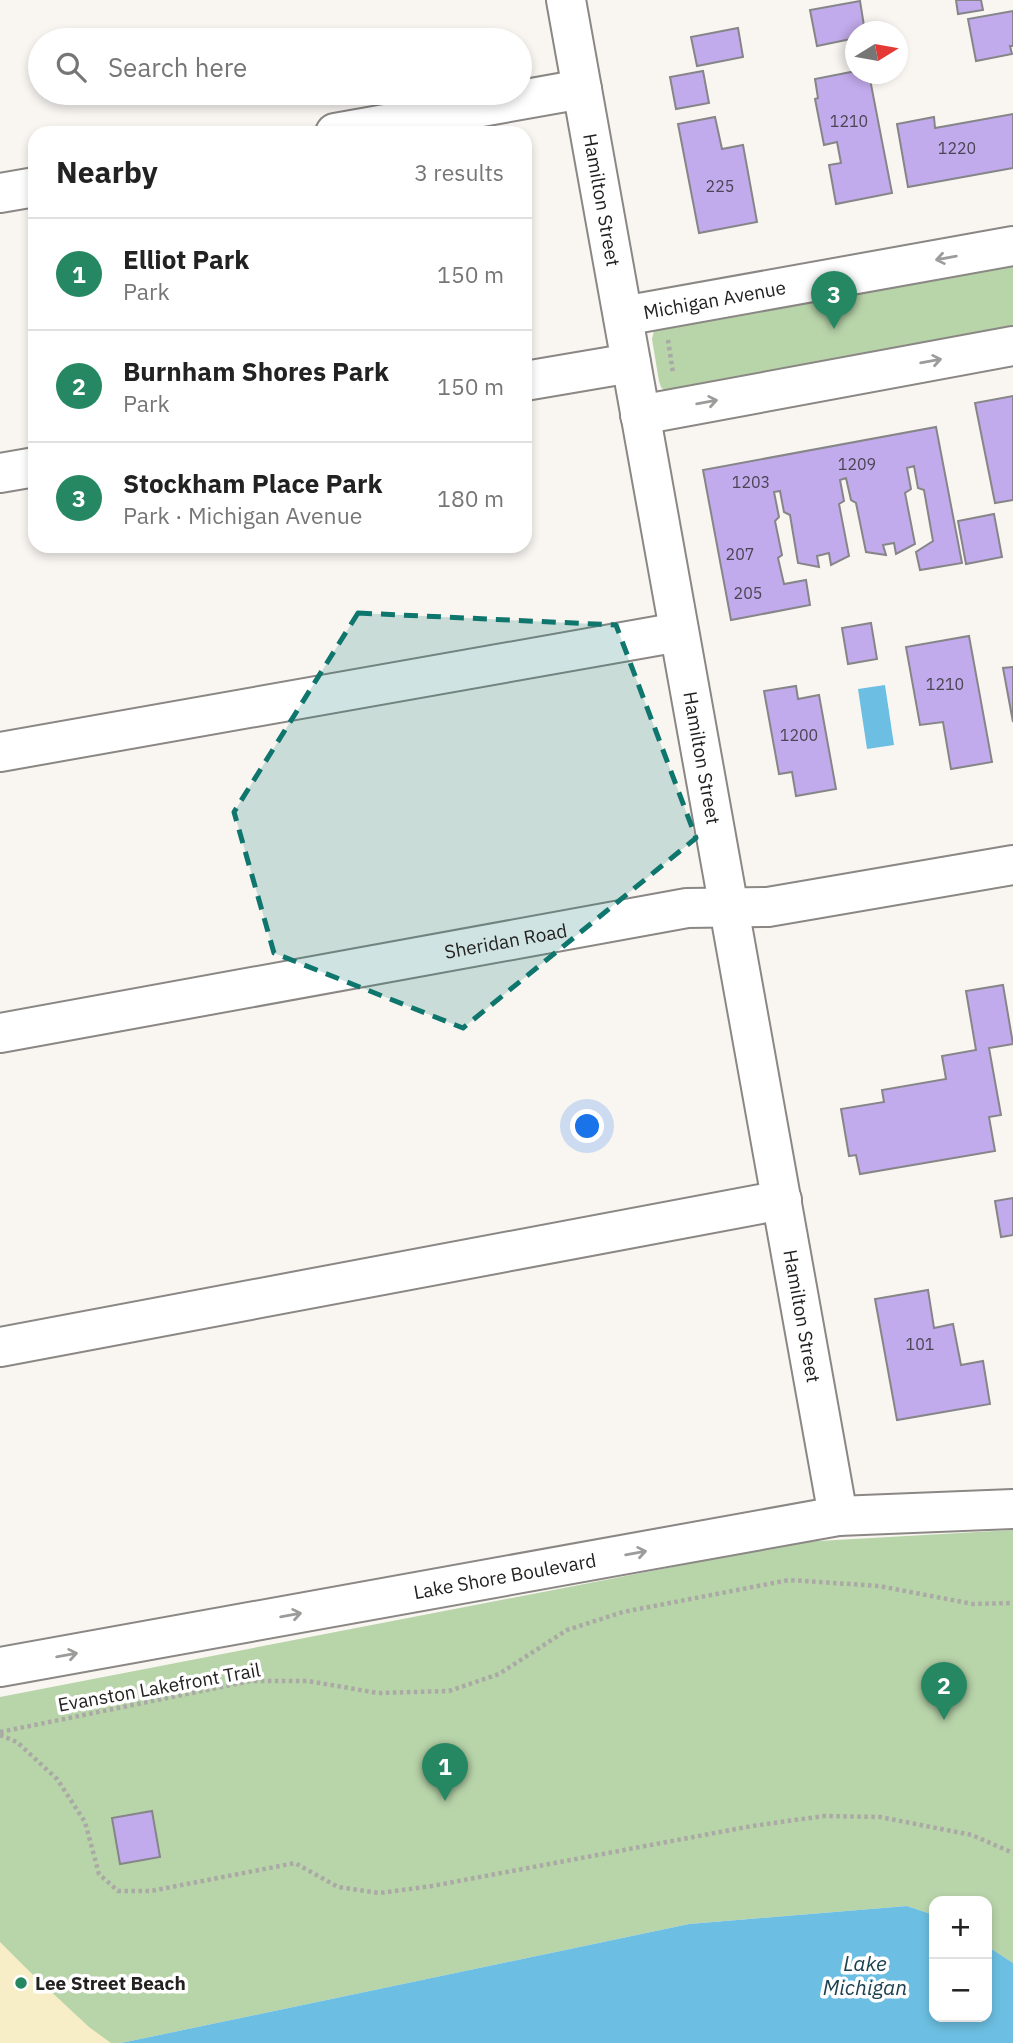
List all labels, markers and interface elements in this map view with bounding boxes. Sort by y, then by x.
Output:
north arrow [845,21,908,84]
search box [28,28,532,105]
icon: search [52,48,90,86]
text: Search here [108,50,247,84]
house number: 1210 [830,111,868,131]
street label: Hamilton Street [578,131,626,268]
house number: 1220 [938,138,976,158]
text: Nearby [56,152,158,191]
text: 3 results [414,157,504,187]
house number: 225 [706,176,734,196]
text: Elliot Park [123,242,249,276]
one-way arrow [935,252,958,265]
text: 1 [72,259,86,289]
text: 150 m [437,259,504,289]
pin: 3 [811,271,857,329]
street label: Michigan Avenue [641,275,788,324]
text: Park [123,276,170,306]
text: Burnham Shores Park [123,354,389,388]
one-way arrow [919,354,942,368]
text: 2 [72,371,86,401]
text: 150 m [437,371,504,401]
text: Park [123,388,170,418]
one-way arrow [695,395,718,409]
house number: 1209 [838,454,876,474]
text: Stockham Place Park [123,466,382,500]
house number: 1203 [732,472,770,492]
text: 3 [72,483,86,513]
text: 180 m [437,483,504,513]
text: Park · Michigan Avenue [123,500,362,530]
house number: 207 [726,544,754,564]
house number: 205 [734,583,762,603]
house number: 1210 [926,674,964,694]
street label: Hamilton Street [678,689,726,826]
house number: 1200 [780,725,818,745]
street label: Sheridan Road [442,918,569,964]
your location [570,1109,604,1143]
street label: Hamilton Street [778,1248,826,1384]
house number: 101 [906,1334,934,1354]
one-way arrow [624,1545,646,1559]
street label: Lake Shore Boulevard [412,1548,598,1604]
one-way arrow [279,1608,302,1621]
one-way arrow [55,1648,78,1661]
street label: Evanston Lakefront Trail [56,1657,262,1717]
pin: 2 [921,1662,967,1720]
pin: 1 [422,1743,468,1801]
map controls [929,1896,992,2022]
button: + [929,1896,992,1959]
water label: Lake Michigan [823,1949,907,2001]
button: − [929,1959,992,2022]
place label: Lee Street Beach [35,1971,186,1995]
marker: Lee Street Beach [13,1975,29,1991]

